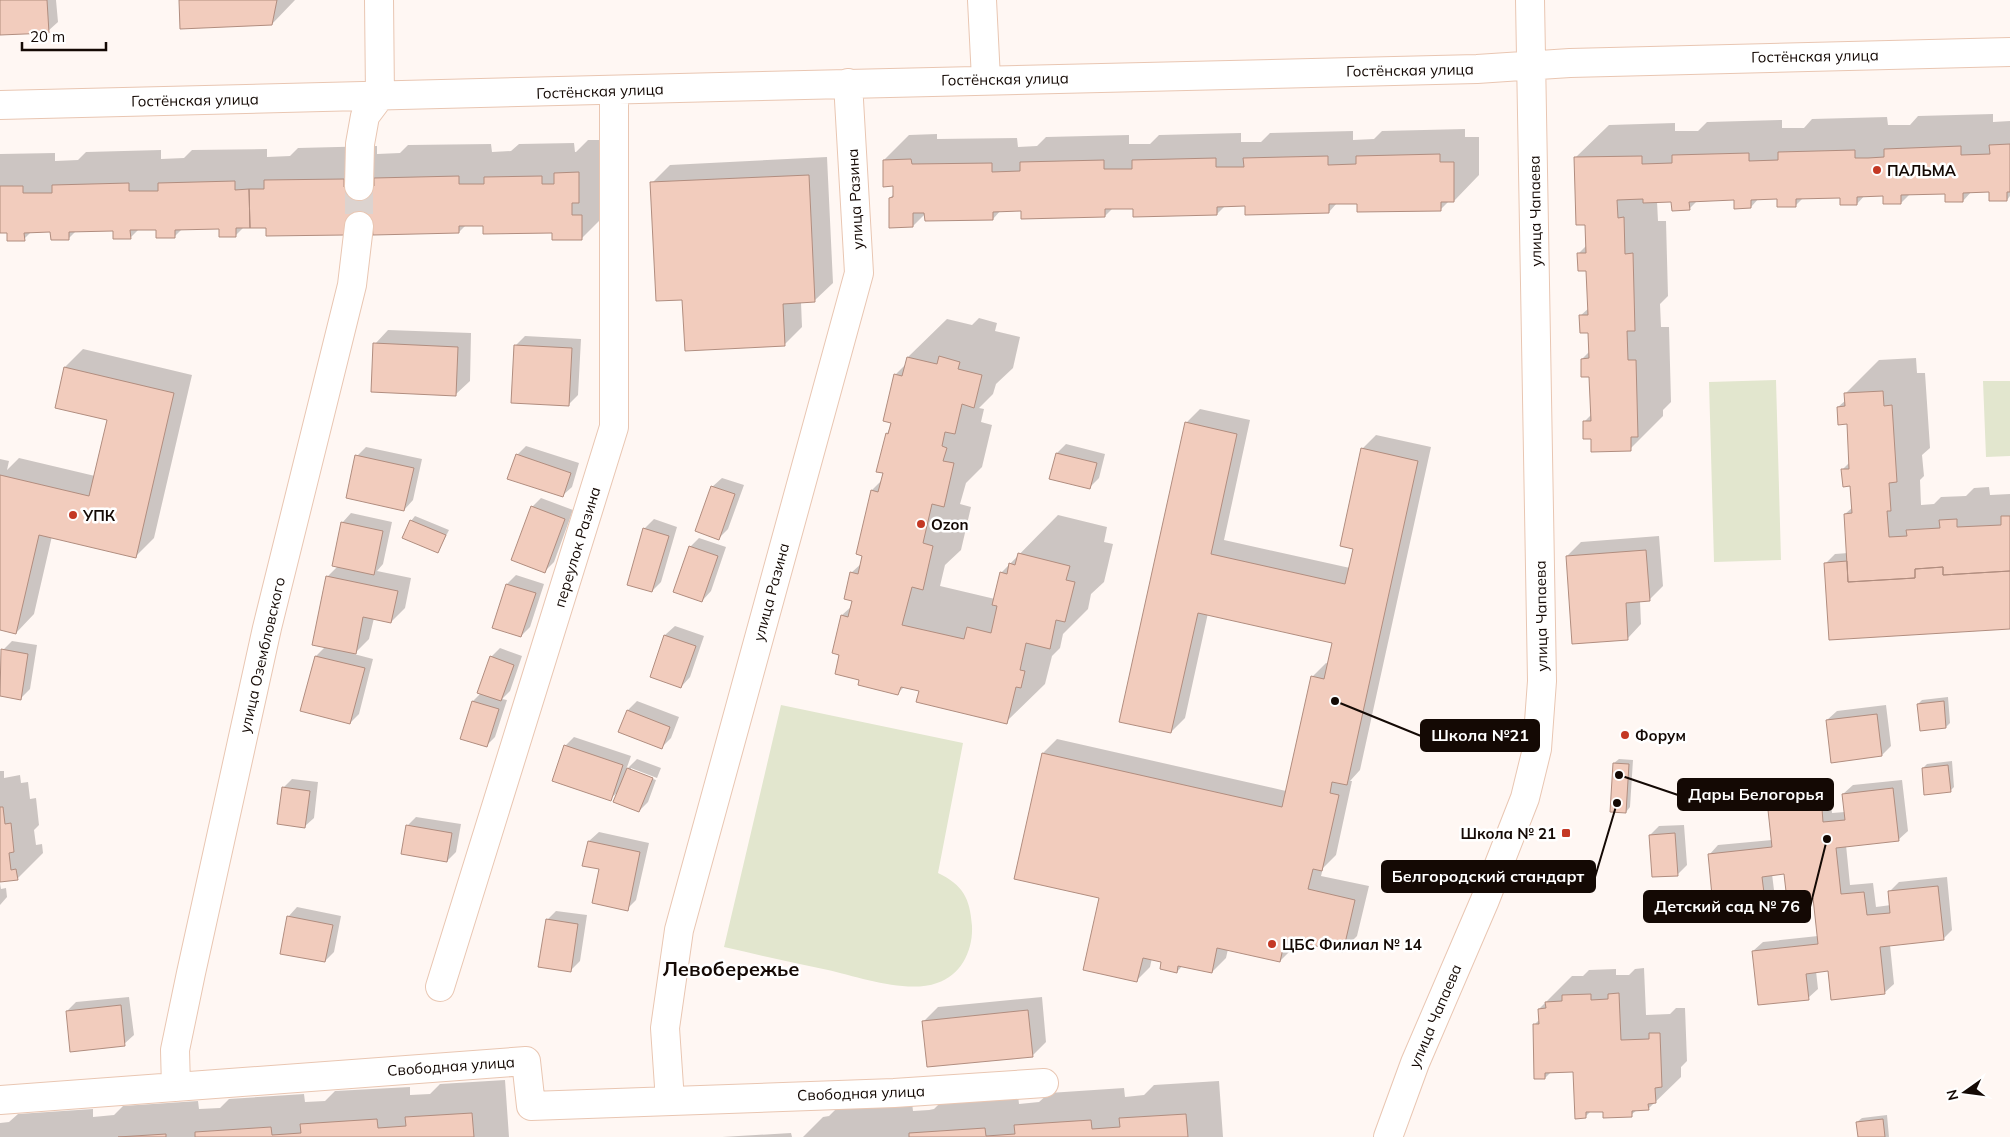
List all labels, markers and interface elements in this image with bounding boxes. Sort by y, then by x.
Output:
scale bar [22,20,106,52]
text: 20 m [30,27,65,46]
street label: Гостёнская улица [1751,45,1879,67]
street label: Гостёнская улица [1346,59,1474,81]
street label: Гостёнская улица [941,68,1069,90]
street label: Гостёнская улица [536,79,664,103]
street label: Гостёнская улица [131,89,259,111]
street label: улица Разина [843,148,867,250]
street label: улица Чапаева [1525,155,1545,267]
place label: ПАЛЬМА [1887,161,1957,180]
marker: ПАЛЬМА [1871,164,1883,176]
street label: переулок Разина [550,484,604,610]
place label: УПК [82,506,116,525]
marker: УПК [67,509,79,521]
place label: Ozon [931,515,968,534]
marker: Ozon [915,518,927,530]
street label: улица Разина [749,541,793,643]
street label: улица Чапаева [1531,560,1551,672]
street label: улица Озембловского [235,575,289,735]
callout: Школа №21 [1421,720,1539,751]
text: Школа №21 [1431,725,1529,745]
place label: Форум [1635,726,1686,745]
marker: Форум [1619,729,1631,741]
callout: Дары Белогорья [1678,779,1833,810]
text: Дары Белогорья [1688,784,1824,804]
place label: Школа № 21 [1460,824,1556,843]
marker: Школа № 21 [1560,827,1572,839]
callout: Белгородский стандарт [1382,861,1595,892]
text: Белгородский стандарт [1392,866,1585,886]
callout: Детский сад № 76 [1644,891,1810,922]
text: Детский сад № 76 [1654,896,1800,916]
place label: ЦБС Филиал № 14 [1282,935,1422,954]
marker: ЦБС Филиал № 14 [1266,938,1278,950]
district label: Левобережье [662,956,800,981]
street label: улица Чапаева [1405,961,1465,1071]
street label: Свободная улица [387,1052,515,1080]
north arrow [1940,1067,1990,1117]
street label: Свободная улица [797,1081,925,1105]
text: N [1942,1088,1962,1102]

